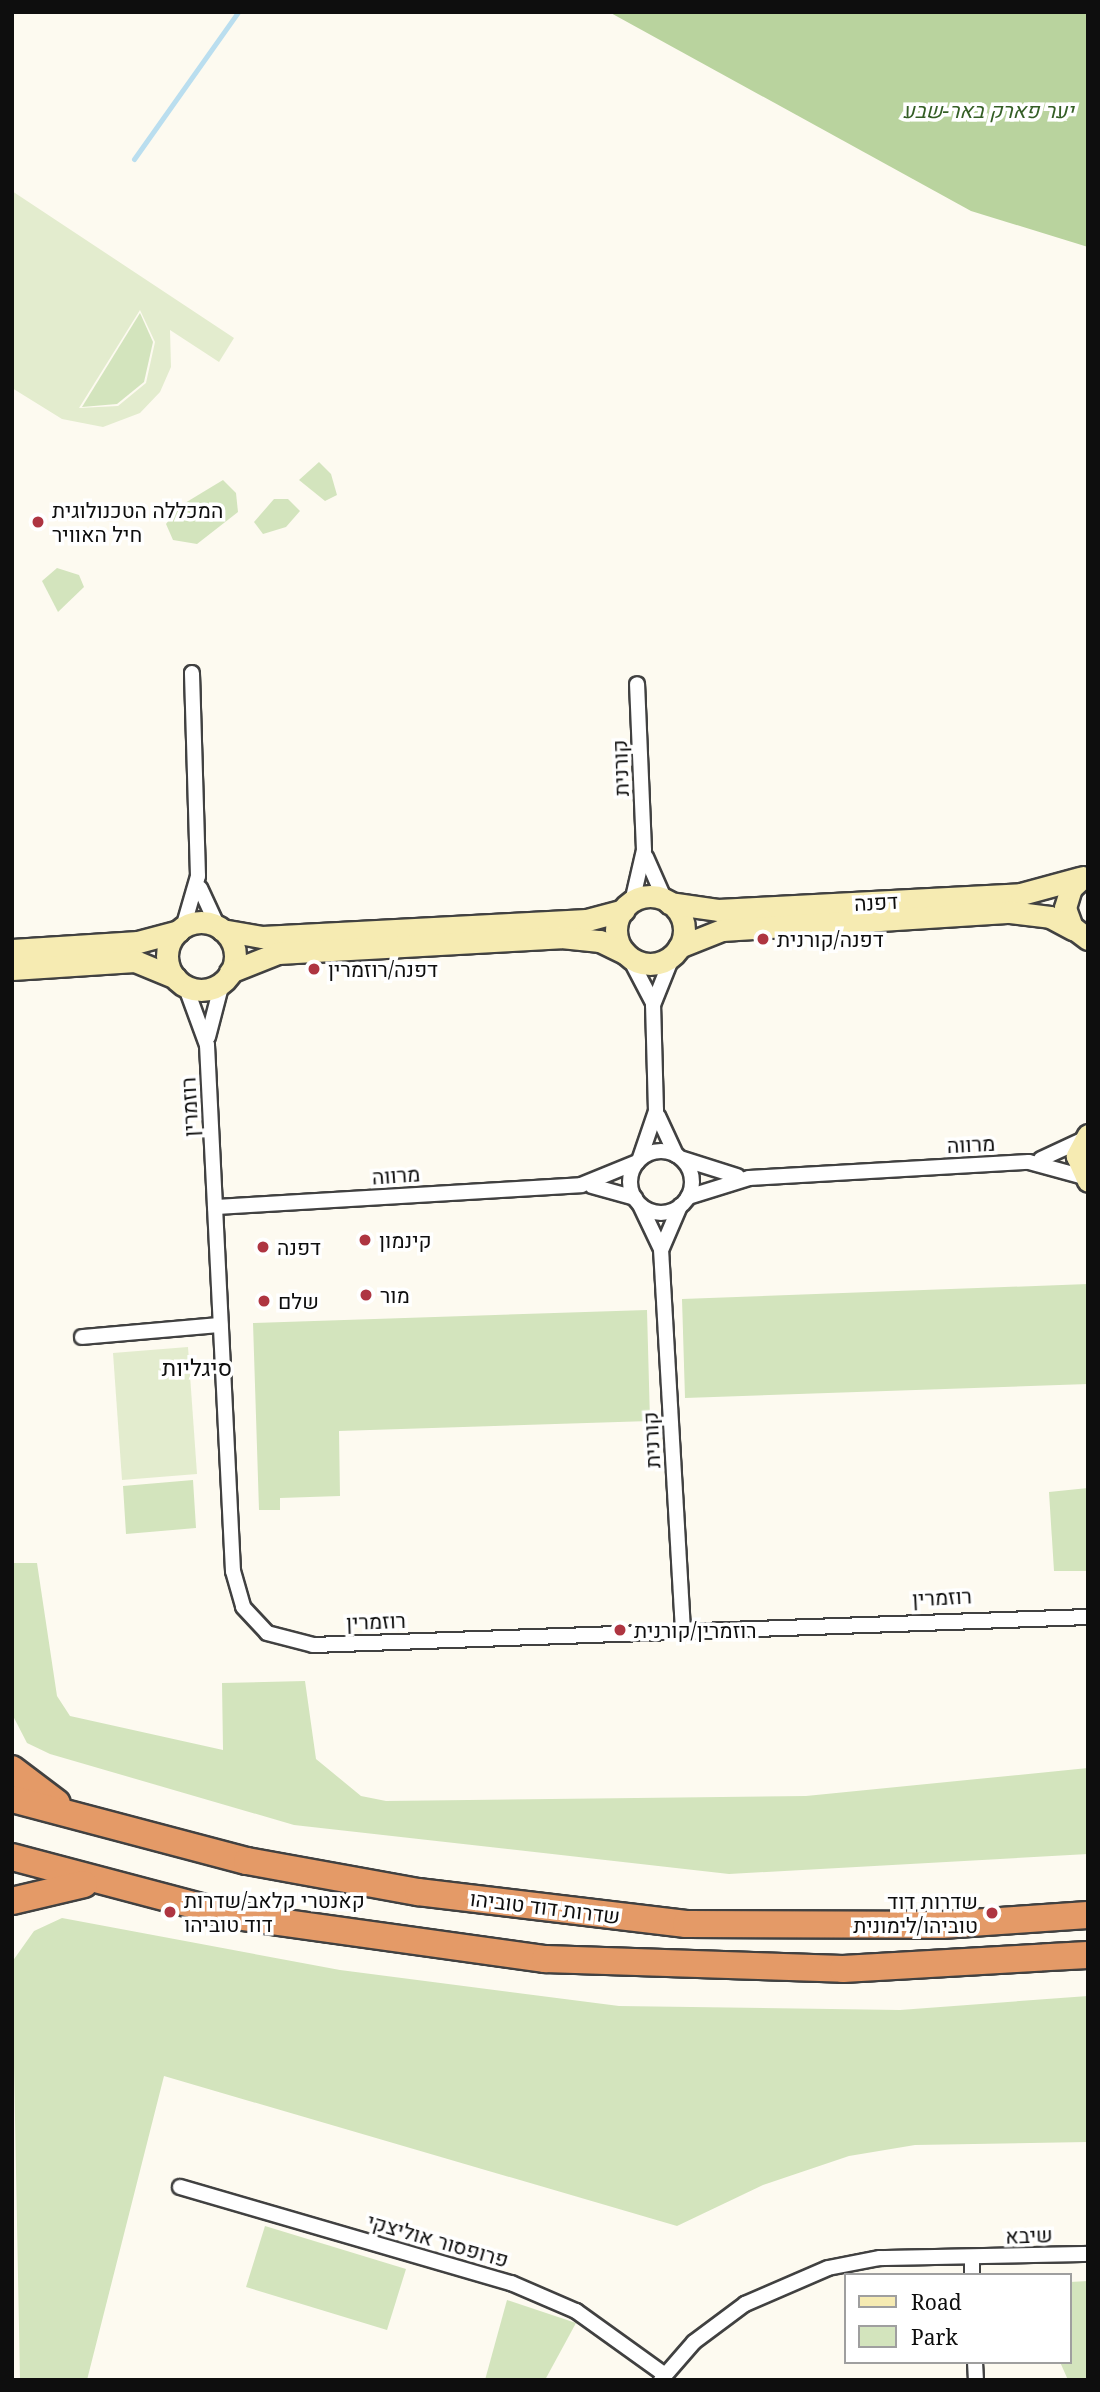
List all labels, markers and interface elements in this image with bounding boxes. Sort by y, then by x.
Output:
park label: יער פארק באר-שבע [903,97,1073,123]
place label: המכללה הטכנולוגית חיל האוויר [52,497,223,547]
marker: המכללה הטכנולוגית חיל האוויר [30,514,46,530]
street label: קורנית [606,739,634,797]
street label: דפנה [853,888,899,916]
place label: דפנה/קורנית [777,926,884,952]
marker: דפנה/קורנית [755,931,771,947]
place label: דפנה/רוזמרין [328,956,438,982]
marker: דפנה/רוזמרין [306,961,322,977]
street label: רוזמרין [175,1076,203,1138]
street label: מרווה [946,1130,996,1158]
street label: מרווה [371,1161,421,1189]
place label: קינמון [379,1227,432,1253]
marker: קינמון [357,1232,373,1248]
place label: דפנה [277,1234,321,1260]
marker: דפנה [255,1239,271,1255]
place label: מור [380,1282,410,1308]
marker: מור [358,1287,374,1303]
place label: שלם [278,1288,319,1314]
marker: שלם [256,1293,272,1309]
district label: סיגליות [162,1353,232,1381]
street label: קורנית [637,1411,665,1469]
street label: רוזמרין [911,1583,973,1611]
street label: רוזמרין [346,1607,406,1635]
place label: רוזמרין/קורנית [634,1617,757,1643]
marker: רוזמרין/קורנית [612,1622,628,1638]
street label: שדרות דוד טוביהו [468,1885,622,1929]
place label: קאנטרי קלאב/שדרות דוד טוביהו [184,1887,365,1937]
place label: שדרות דוד טוביהו/לימונית [853,1888,978,1938]
marker: קאנטרי קלאב/שדרות דוד טוביהו [162,1904,178,1920]
marker: שדרות דוד טוביהו/לימונית [984,1905,1000,1921]
street label: פרופסור אוליצקי [364,2208,512,2272]
street label: שיבא [1005,2222,1053,2248]
legend [844,2273,1072,2364]
text: Road [911,2288,962,2316]
text: Park [911,2323,958,2351]

